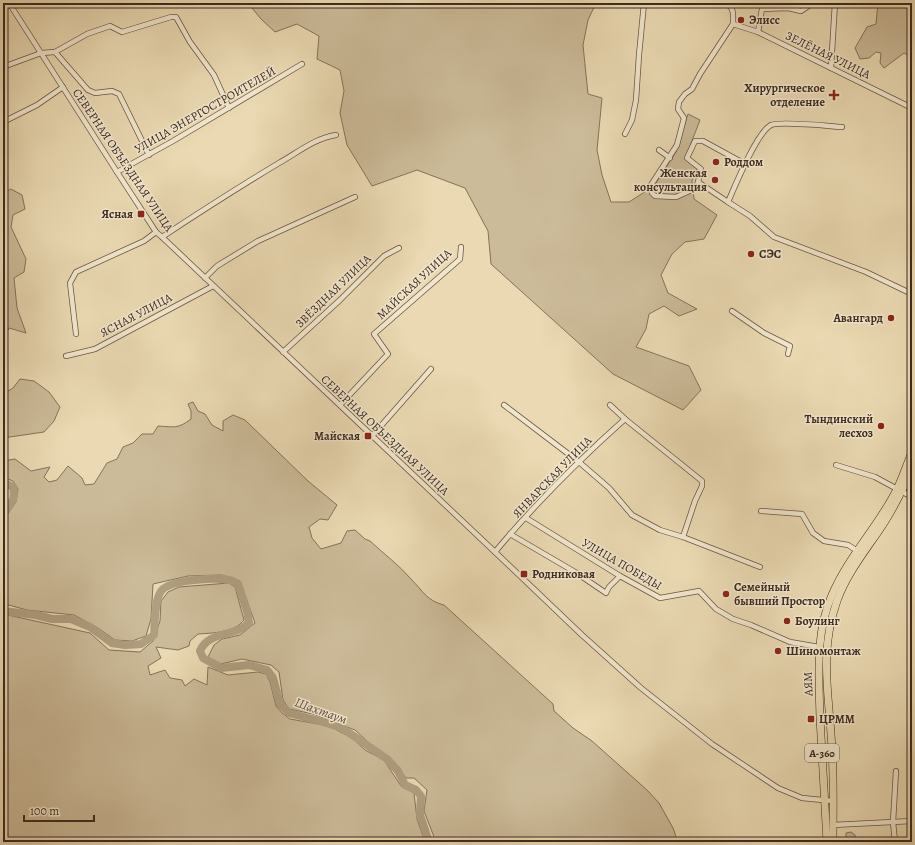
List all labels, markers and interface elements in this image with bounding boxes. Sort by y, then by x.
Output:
place label: Элисс [749,12,780,28]
marker: Элисс [736,15,746,25]
street label: ЗЕЛЁНАЯ УЛИЦА [783,27,874,83]
street label: УЛИЦА ЭНЕРГОСТРОИТЕЛЕЙ [131,63,279,157]
place label: Хирургическое отделение [744,80,825,110]
street label: СЕВЕРНАЯ ОБЪЕЗДНАЯ УЛИЦА [69,85,178,236]
marker: Хирургическое отделение [828,89,840,101]
place label: Роддом [724,154,763,170]
marker: Роддом [711,157,721,167]
place label: Женская консультация [634,165,707,195]
marker: Женская консультация [710,175,720,185]
place label: Ясная [102,206,133,222]
marker: Ясная [136,209,146,219]
street label: МАЙСКАЯ УЛИЦА [373,244,456,323]
place label: СЭС [759,246,781,262]
marker: СЭС [746,249,756,259]
street label: ЗВЁЗДНАЯ УЛИЦА [292,250,375,331]
street label: ЯСНАЯ УЛИЦА [97,289,176,341]
place label: Авангард [833,310,883,326]
marker: Авангард [886,313,896,323]
street label: СЕВЕРНАЯ ОБЪЕЗДНАЯ УЛИЦА [318,371,453,499]
place label: Тындинский лесхоз [804,411,873,441]
marker: Тындинский лесхоз [876,421,886,431]
place label: Майская [314,428,360,444]
marker: Майская [363,431,373,441]
street label: ЯНВАРСКАЯ УЛИЦА [509,432,596,521]
street label: УЛИЦА ПОБЕДЫ [579,535,665,593]
place label: Родниковая [532,566,595,582]
marker: Родниковая [519,569,529,579]
place label: Семейный бывший Простор [734,579,826,609]
marker: Семейный бывший Простор [721,589,731,599]
place label: Боулинг [795,613,841,629]
marker: Боулинг [782,616,792,626]
place label: Шиномонтаж [786,643,862,659]
marker: Шиномонтаж [773,646,783,656]
street label: АЯМ [800,671,816,698]
water label: Шахтаум [292,693,349,728]
place label: ЦРММ [819,711,855,727]
marker: ЦРММ [806,714,816,724]
road number: А-360 [805,744,839,762]
scale bar [24,797,94,823]
text: 100 m [30,803,59,819]

